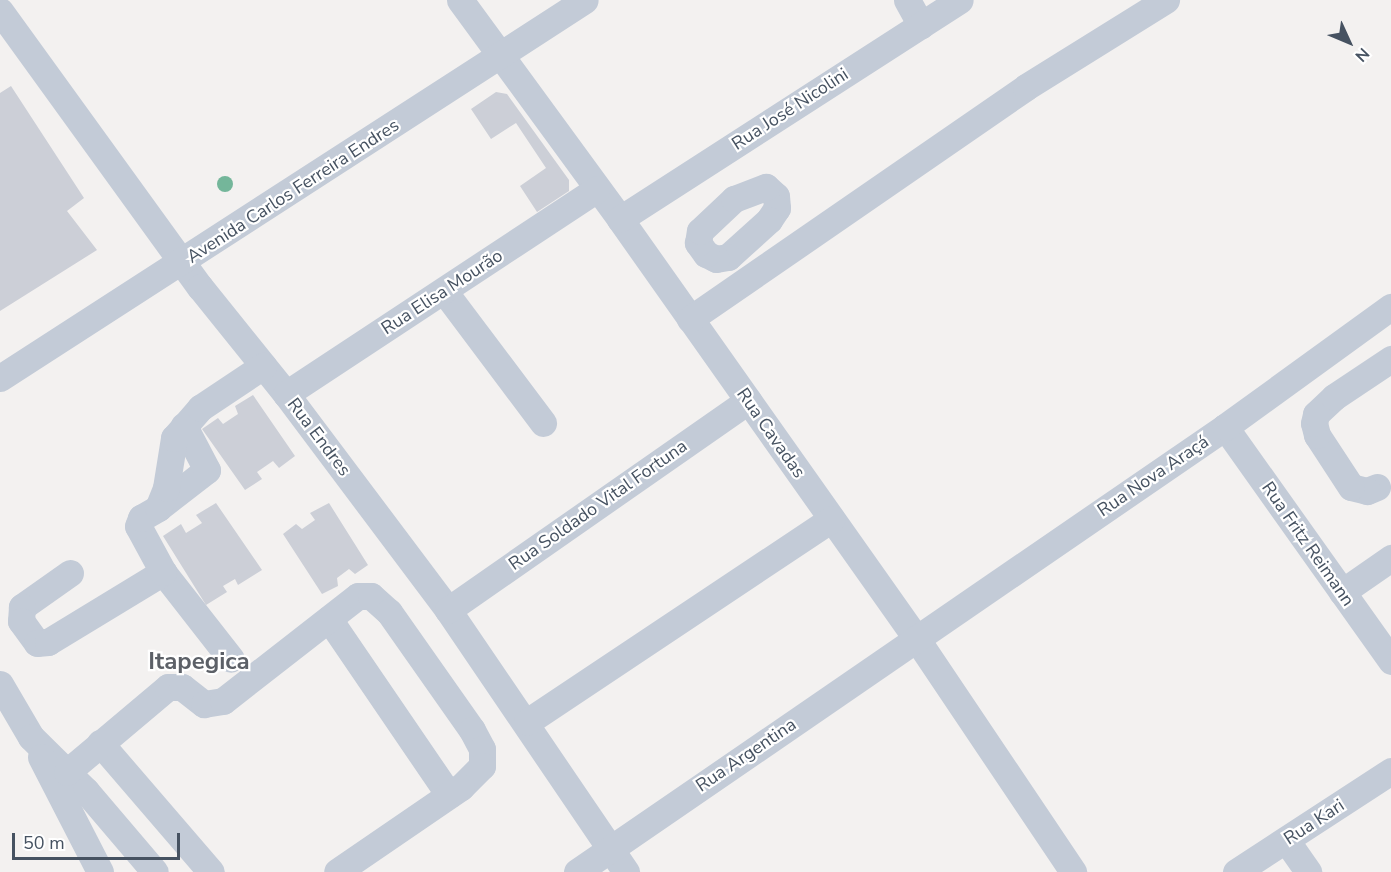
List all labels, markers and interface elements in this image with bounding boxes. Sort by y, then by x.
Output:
north arrow [1319,12,1379,72]
text: N [1350,43,1374,66]
street label: Rua José Nicolini [728,63,852,155]
street label: Avenida Carlos Ferreira Endres [183,114,403,268]
street label: Rua Elisa Mourão [377,245,507,339]
street label: Rua Cavadas [732,384,810,482]
street label: Rua Endres [283,394,355,480]
street label: Rua Nova Araçá [1093,431,1213,521]
street label: Rua Soldado Vital Fortuna [505,435,691,575]
street label: Rua Fritz Reimann [1257,478,1359,610]
district label: Itapegica [148,648,250,676]
street label: Rua Argentina [692,714,800,796]
street label: Rua Kari [1280,795,1348,849]
scale bar [15,821,183,859]
text: 50 m [23,831,65,855]

